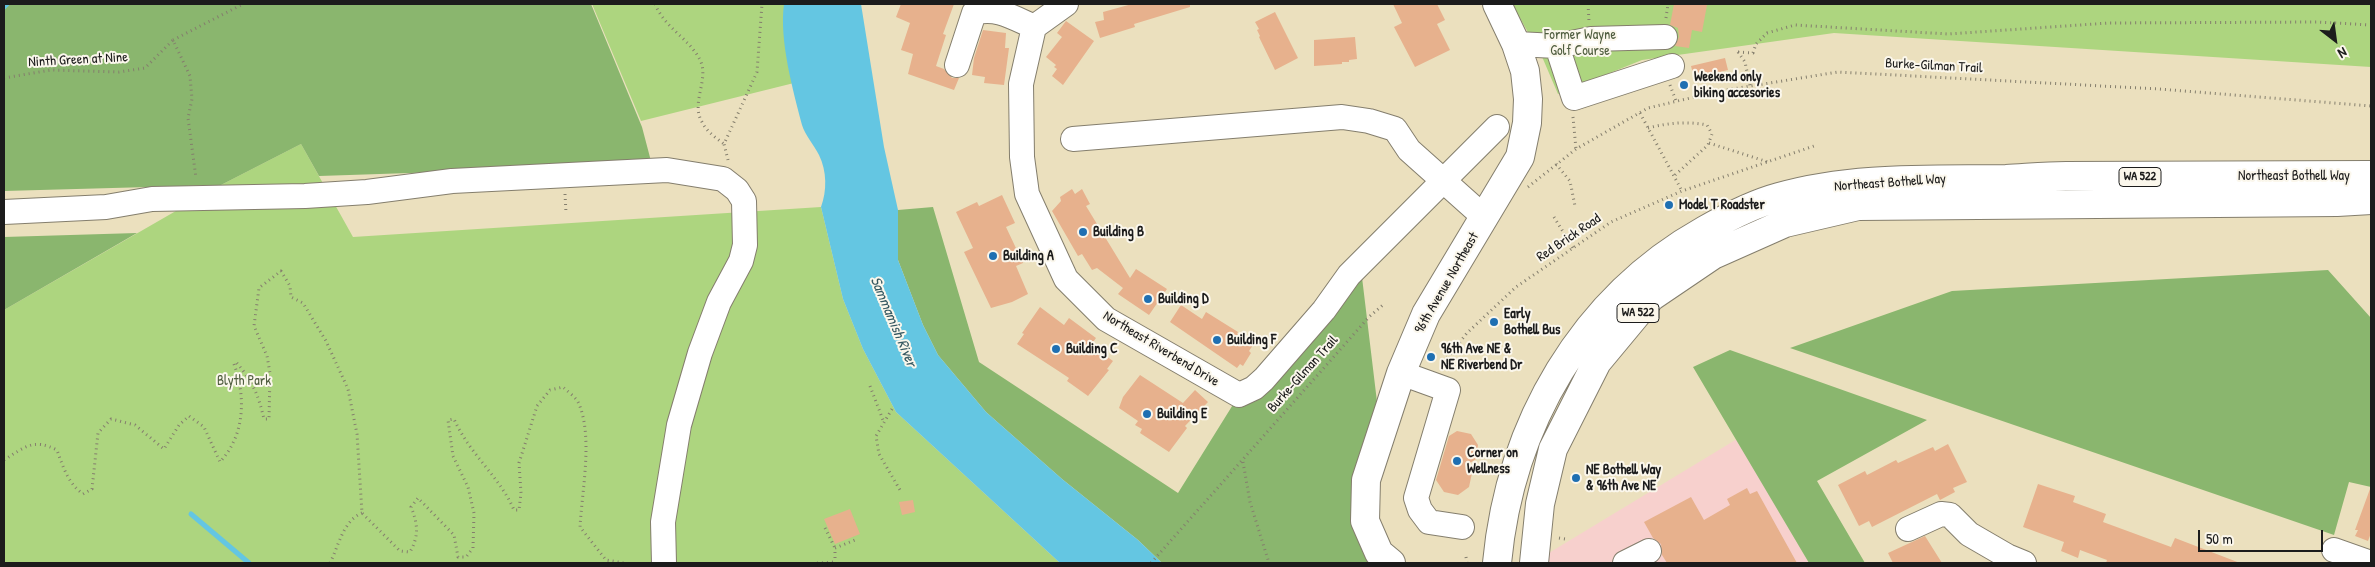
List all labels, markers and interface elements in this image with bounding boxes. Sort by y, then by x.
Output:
north arrow [2310,15,2360,65]
park label: Former Wayne Golf Course [1544,27,1616,59]
text: N [2335,43,2351,64]
street label: Ninth Green at Nine [28,49,128,71]
street label: Burke-Gilman Trail [1885,55,1983,77]
place label: Weekend only biking accesories [1694,69,1780,102]
marker: Weekend only biking accesories [1678,79,1690,91]
road number: WA 522 [2119,168,2161,186]
street label: Northeast Bothell Way [2238,168,2350,184]
street label: Northeast Bothell Way [1834,171,1946,195]
place label: Model T Roadster [1679,197,1765,213]
marker: Model T Roadster [1663,199,1675,211]
street label: Red Brick Road [1534,210,1604,266]
place label: Building B [1093,224,1144,240]
marker: Building B [1077,226,1089,238]
street label: 96th Avenue Northeast [1411,230,1483,336]
place label: Building A [1003,248,1054,264]
marker: Building A [987,250,999,262]
water label: Sammamish River [866,274,920,370]
place label: Building D [1158,291,1209,307]
marker: Building D [1142,293,1154,305]
road number: WA 522 [1617,304,1659,322]
place label: Early Bothell Bus [1504,306,1560,338]
street label: Northeast Riverbend Drive [1100,308,1222,390]
marker: Early Bothell Bus [1488,316,1500,328]
place label: Building F [1227,332,1276,348]
street label: Burke-Gilman Trail [1264,332,1342,416]
marker: Building F [1211,334,1223,346]
place label: Building C [1066,341,1118,357]
place label: 96th Ave NE & NE Riverbend Dr [1441,341,1522,374]
marker: Building C [1050,343,1062,355]
marker: 96th Ave NE & NE Riverbend Dr [1425,351,1437,363]
park label: Blyth Park [217,373,271,389]
place label: Building E [1157,406,1207,422]
marker: Building E [1141,408,1153,420]
place label: Corner on Wellness [1467,445,1518,478]
marker: Corner on Wellness [1451,455,1463,467]
place label: NE Bothell Way & 96th Ave NE [1586,462,1661,494]
marker: NE Bothell Way & 96th Ave NE [1570,472,1582,484]
scale bar [2200,520,2325,552]
text: 50 m [2206,528,2233,549]

